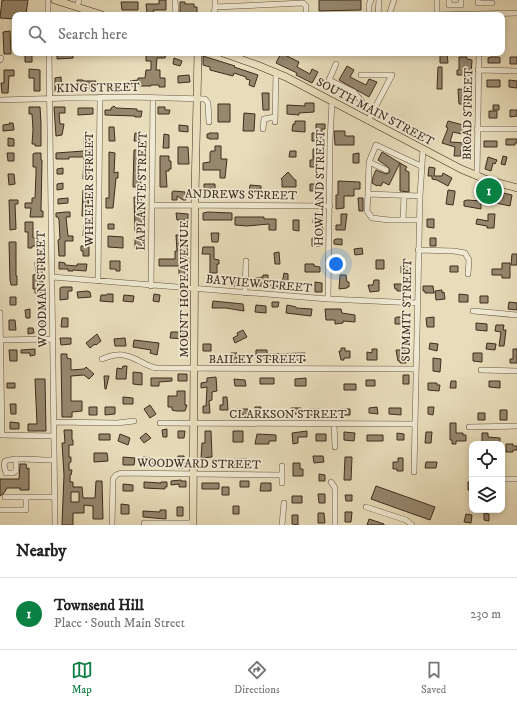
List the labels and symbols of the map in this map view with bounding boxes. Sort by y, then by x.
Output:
street label: BROAD STREET [460,68,476,160]
street label: SOUTH MAIN STREET [314,75,436,149]
street label: KING STREET [56,80,140,96]
street label: HOWLAND STREET [311,130,329,246]
street label: WHEELER STREET [82,131,97,248]
street label: LAPLANTE STREET [133,131,151,251]
pin: 1 [476,176,502,206]
street label: ANDREWS STREET [185,187,297,203]
street label: MOUNT HOPE AVENUE [177,220,192,358]
street label: WOODMAN STREET [33,230,51,349]
your location [326,254,346,274]
street label: SUMMIT STREET [399,258,415,362]
street label: BAYVIEW STREET [205,272,313,296]
street label: BAILEY STREET [209,352,305,367]
street label: CLARKSON STREET [229,407,347,422]
street label: WOODWARD STREET [136,455,261,473]

